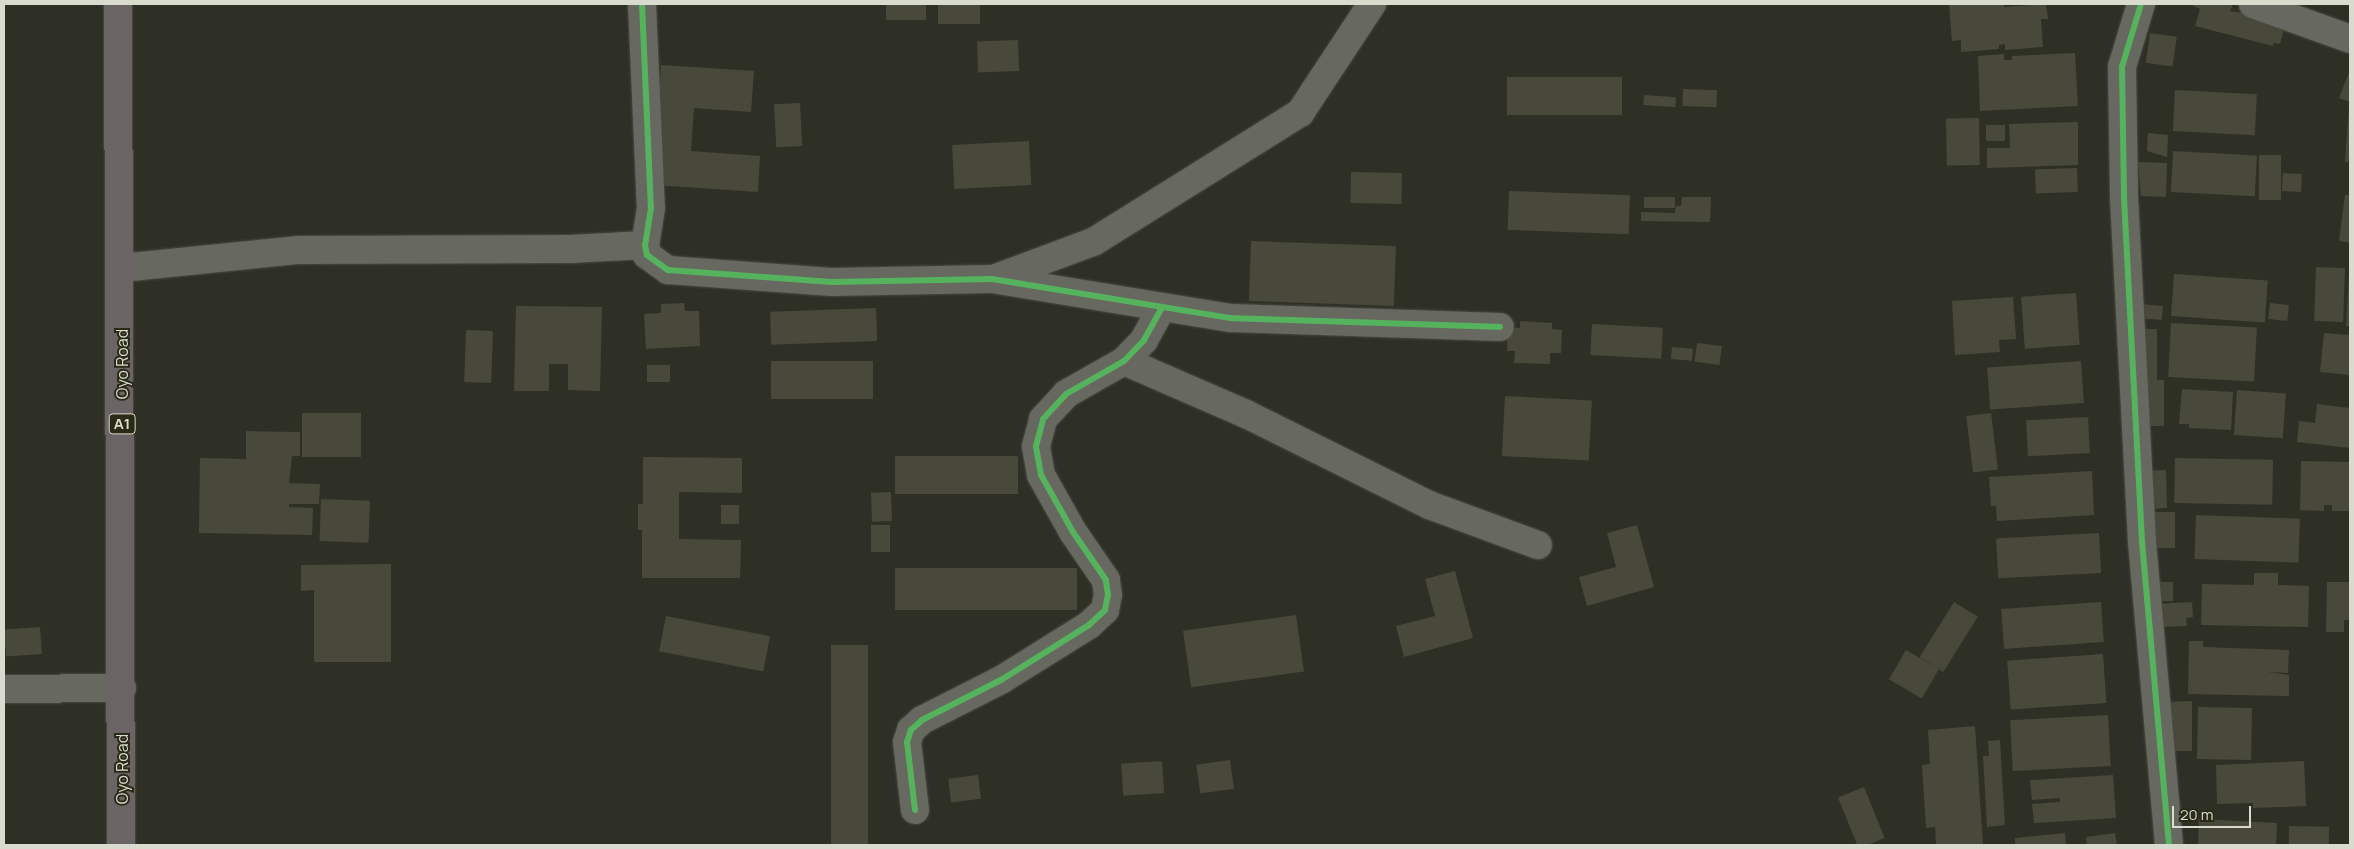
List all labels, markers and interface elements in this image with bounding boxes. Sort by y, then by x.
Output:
street label: Oyo Road [112,329,132,399]
road number: A1 [108,412,136,436]
street label: Oyo Road [112,734,132,804]
scale bar [2174,796,2253,828]
text: 20 m [2180,804,2213,825]

